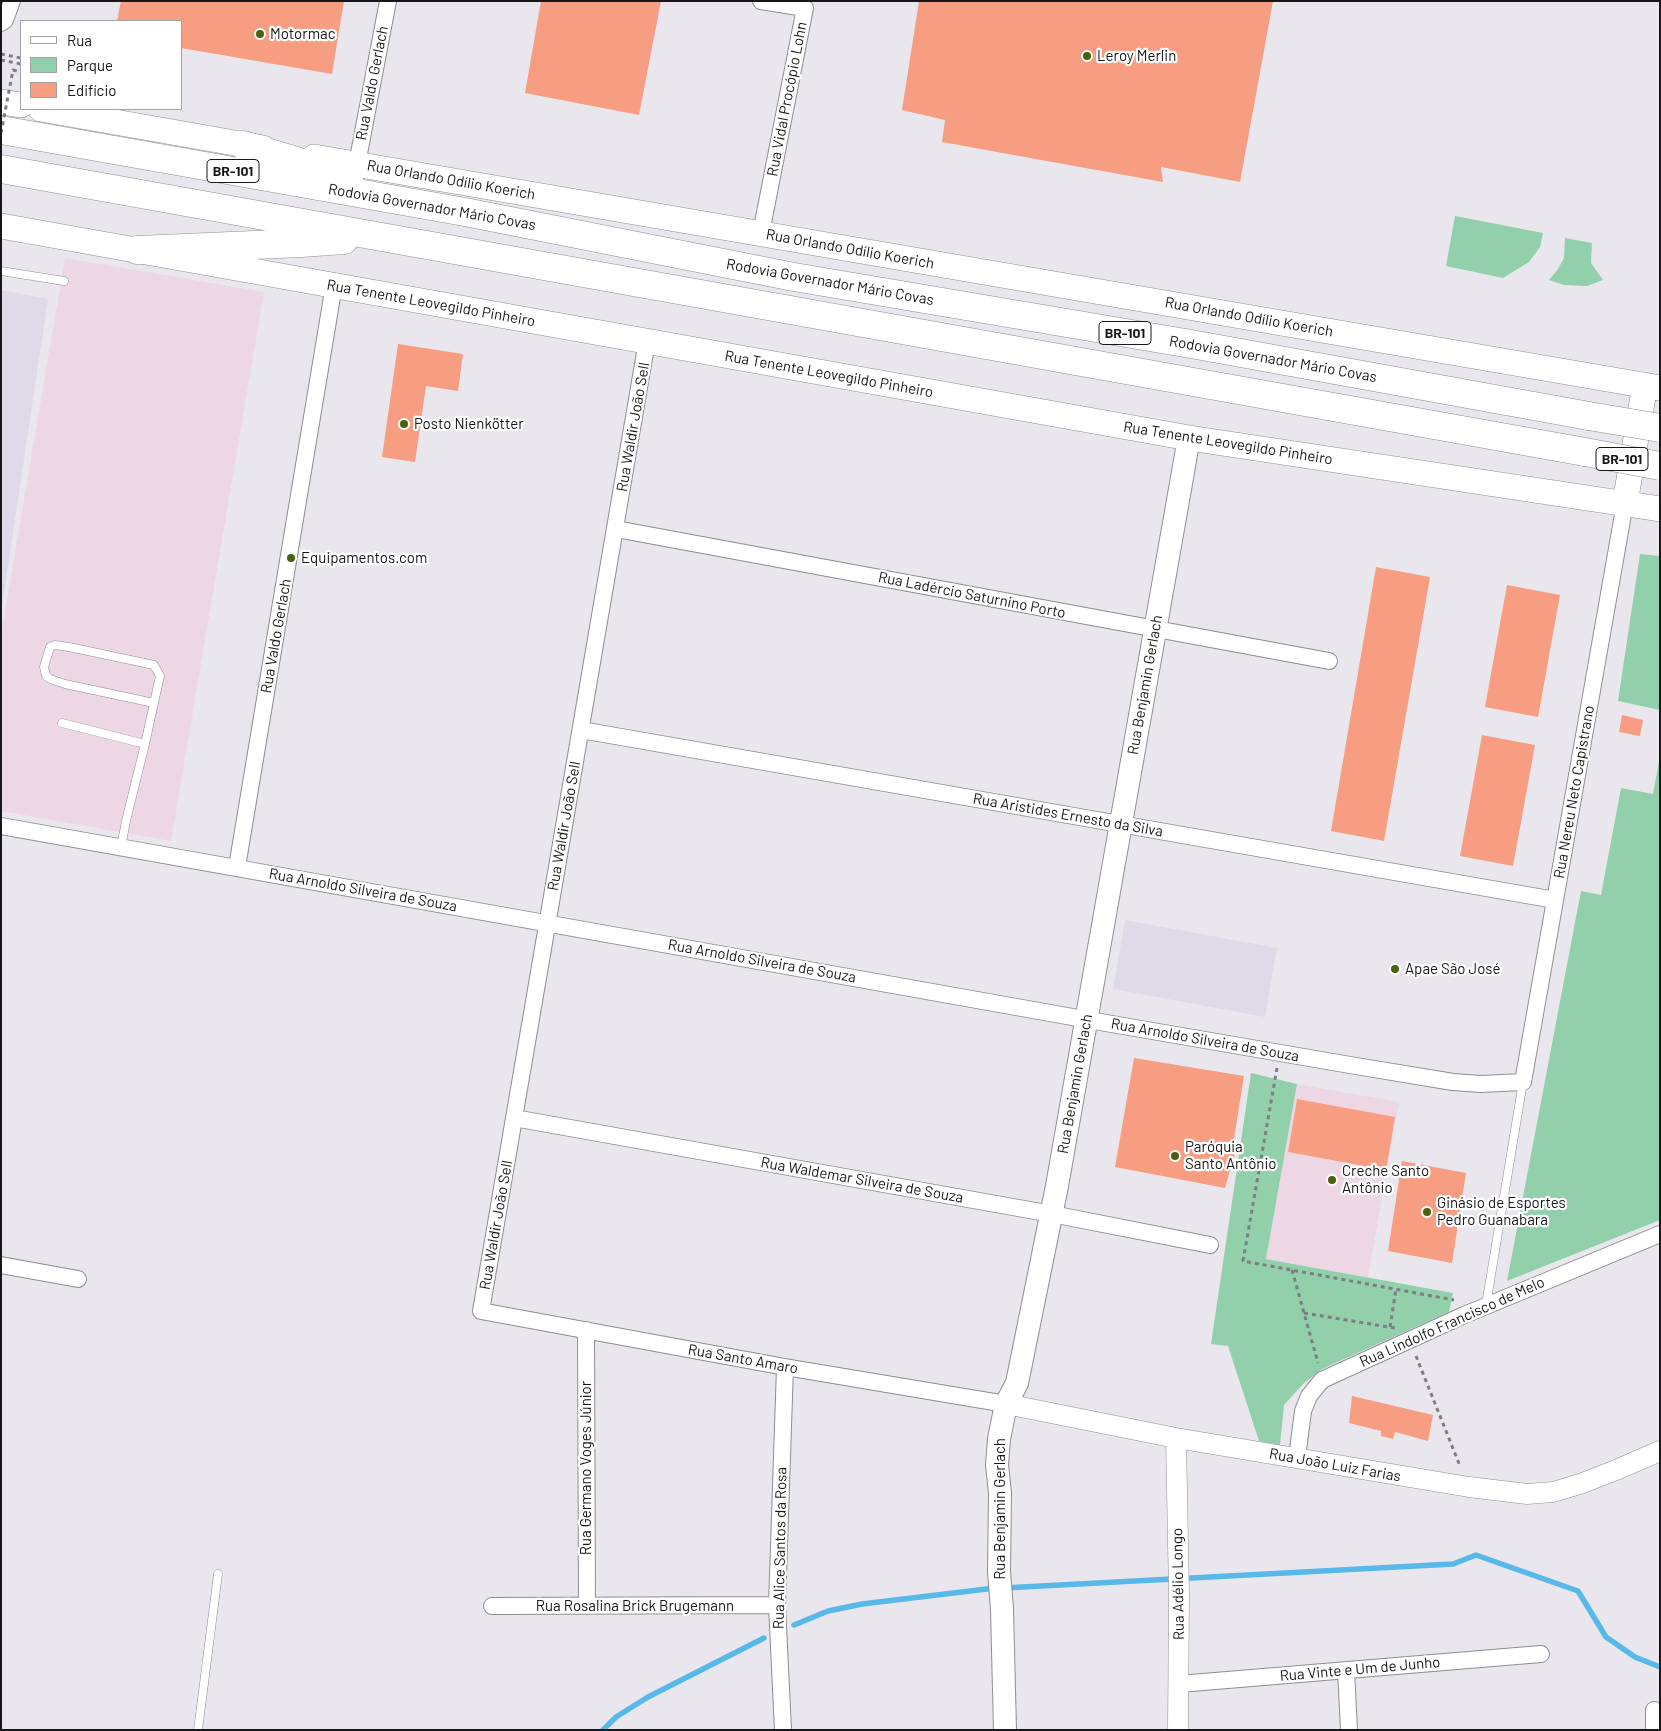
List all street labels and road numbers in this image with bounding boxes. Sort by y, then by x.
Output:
street label: Rua Vidal Procópio Lohn [763,20,811,178]
street label: Rua Valdo Gerlach [352,24,392,142]
street label: Rua Orlando Odílio Koerich [365,156,537,204]
road number: BR-101 [207,160,259,182]
street label: Rodovia Governador Mário Covas [327,180,537,234]
street label: Rua Orlando Odílio Koerich [764,225,936,273]
street label: Rodovia Governador Mário Covas [725,255,935,309]
street label: Rua Tenente Leovegildo Pinheiro [325,276,537,330]
street label: Rua Orlando Odílio Koerich [1163,293,1335,341]
road number: BR-101 [1099,322,1151,344]
street label: Rodovia Governador Mário Covas [1168,332,1378,386]
street label: Rua Tenente Leovegildo Pinheiro [723,347,935,401]
street label: Rua Waldir João Sell [613,361,653,493]
street label: Rua Tenente Leovegildo Pinheiro [1122,418,1334,468]
road number: BR-101 [1596,448,1648,470]
street label: Rua Ladércio Saturnino Porto [877,568,1067,622]
street label: Rua Valdo Gerlach [257,577,295,695]
street label: Rua Benjamin Gerlach [1124,614,1166,756]
street label: Rua Nereu Neto Capistrano [1550,704,1598,880]
street label: Rua Waldir João Sell [544,760,584,892]
street label: Rua Aristides Ernesto da Silva [972,789,1164,841]
street label: Rua Arnoldo Silveira de Souza [268,865,458,915]
street label: Rua Arnoldo Silveira de Souza [667,936,857,986]
street label: Rua Benjamin Gerlach [1054,1013,1096,1155]
street label: Rua Arnoldo Silveira de Souza [1110,1015,1300,1065]
street label: Rua Waldemar Silveira de Souza [759,1153,965,1207]
street label: Rua Waldir João Sell [476,1159,516,1291]
street label: Rua Lindolfo Francisco de Melo [1357,1273,1547,1371]
street label: Rua Santo Amaro [687,1340,799,1378]
street label: Rua Germano Voges Júnior [577,1381,595,1555]
street label: Rua Benjamin Gerlach [991,1438,1009,1580]
street label: Rua João Luiz Farias [1268,1445,1402,1485]
street label: Rua Alice Santos da Rosa [770,1467,790,1629]
street label: Rua Adélio Longo [1168,1528,1188,1640]
street label: Rua Rosalina Brick Brugemann [536,1597,734,1615]
street label: Rua Vinte e Um de Junho [1279,1653,1441,1685]

